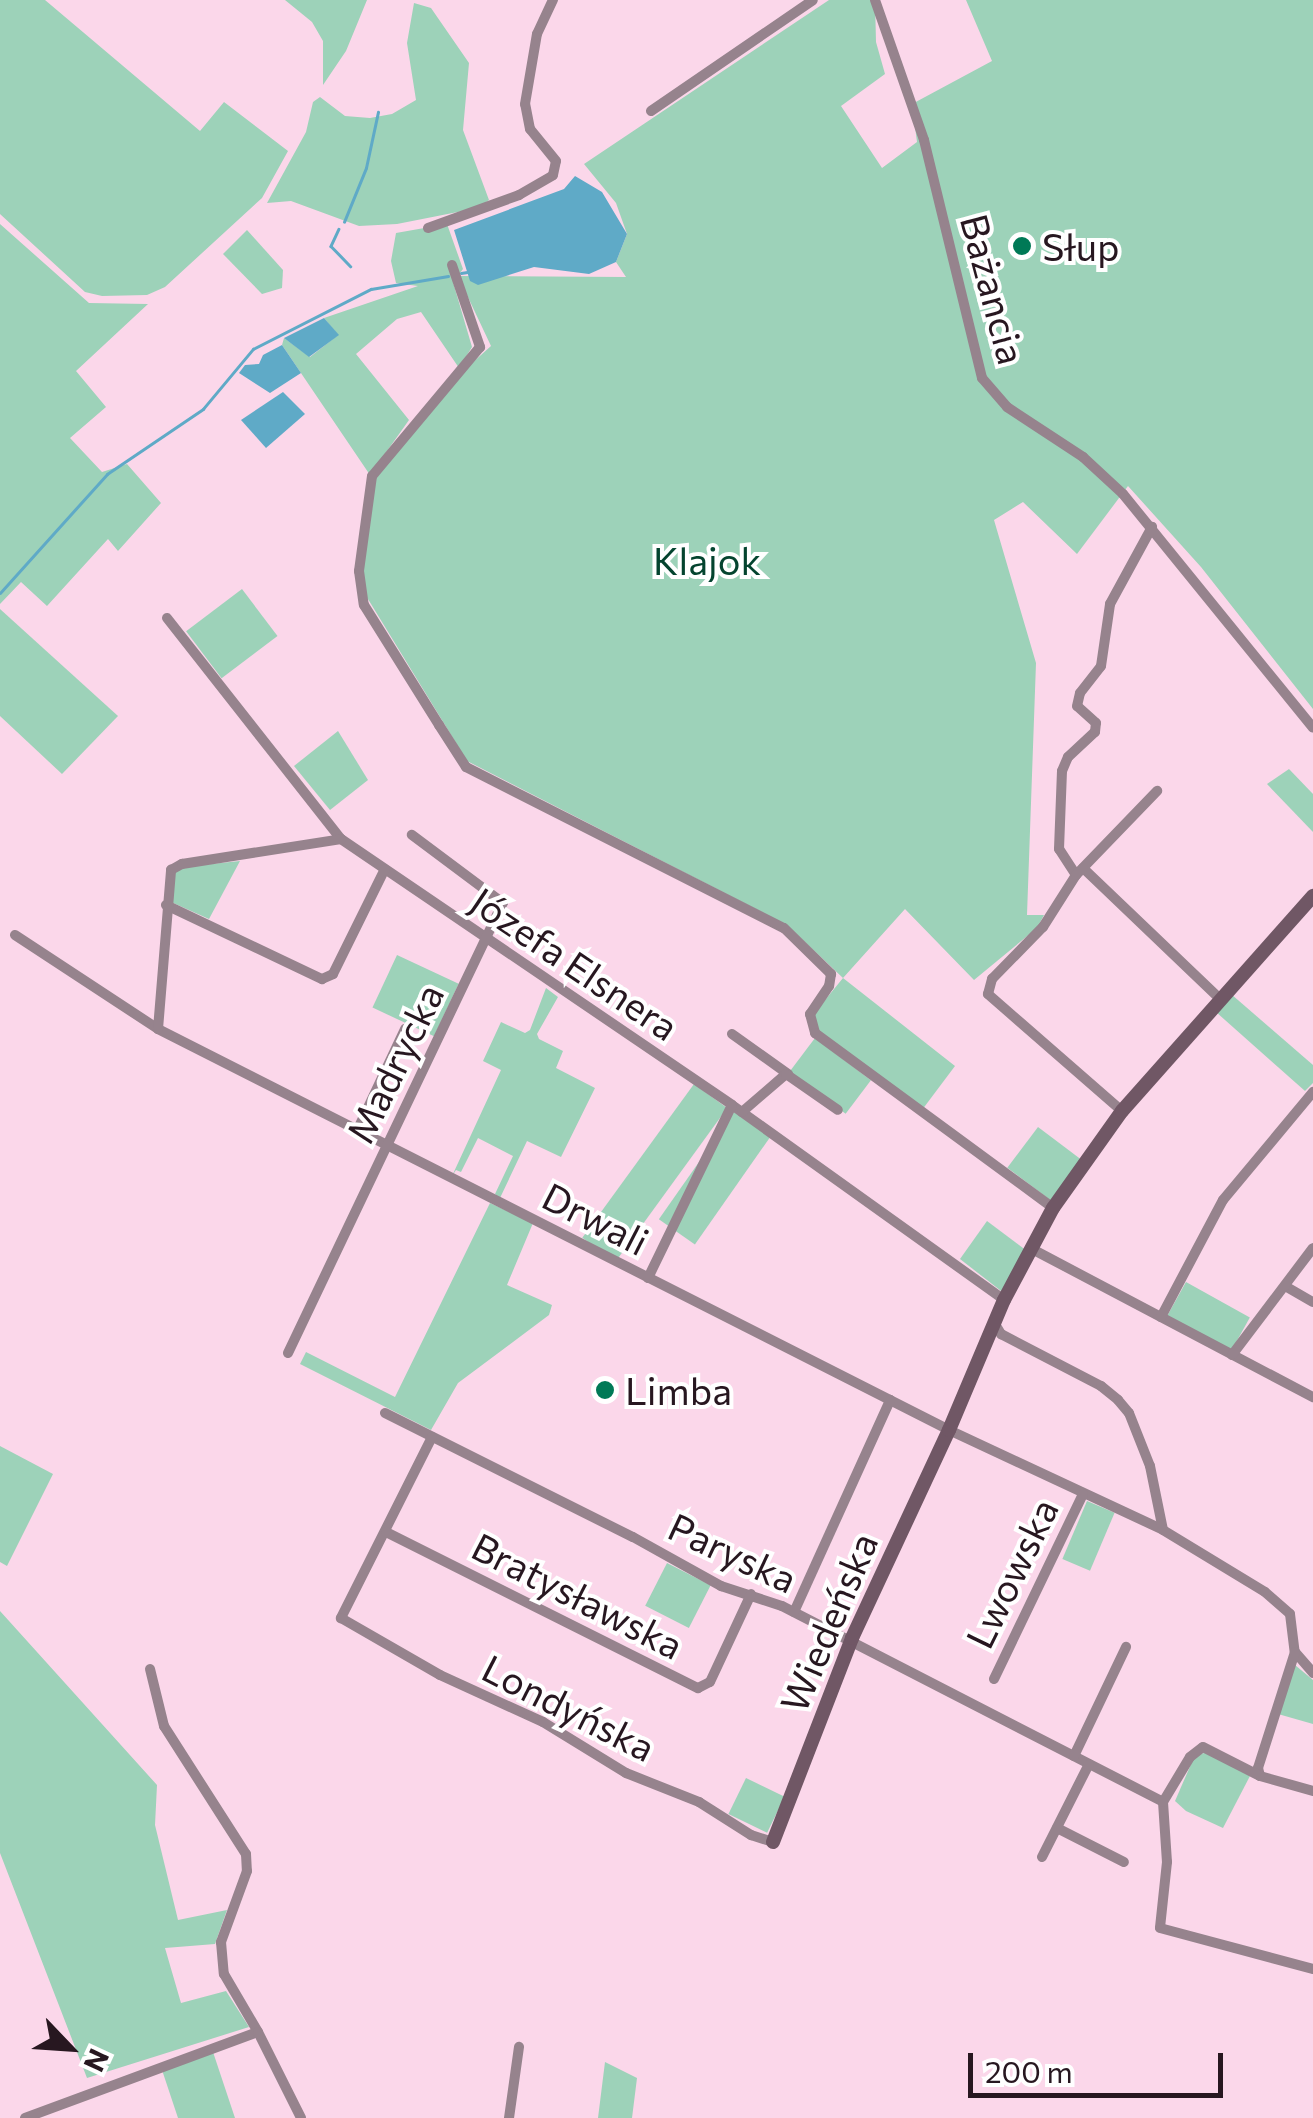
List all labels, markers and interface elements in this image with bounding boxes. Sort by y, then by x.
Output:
street label: Bażancia [952,209,1036,369]
place label: Słup [1042,223,1119,269]
marker: Słup [1011,235,1033,257]
park label: Klajok [653,537,761,583]
street label: Józefa Elsnera [463,877,687,1049]
street label: Madrycka [336,976,452,1150]
street label: Drwali [536,1172,656,1264]
place label: Limba [625,1367,732,1413]
marker: Limba [594,1379,616,1401]
street label: Lwowska [955,1491,1067,1655]
street label: Paryska [662,1503,804,1601]
street label: Bratysławska [465,1522,691,1668]
street label: Wiedeńska [770,1526,886,1718]
street label: Londyńska [475,1644,663,1770]
north arrow [20,1998,120,2098]
scale bar [973,2033,1228,2095]
text: N [77,2044,117,2077]
text: 200 m [985,2052,1073,2089]

